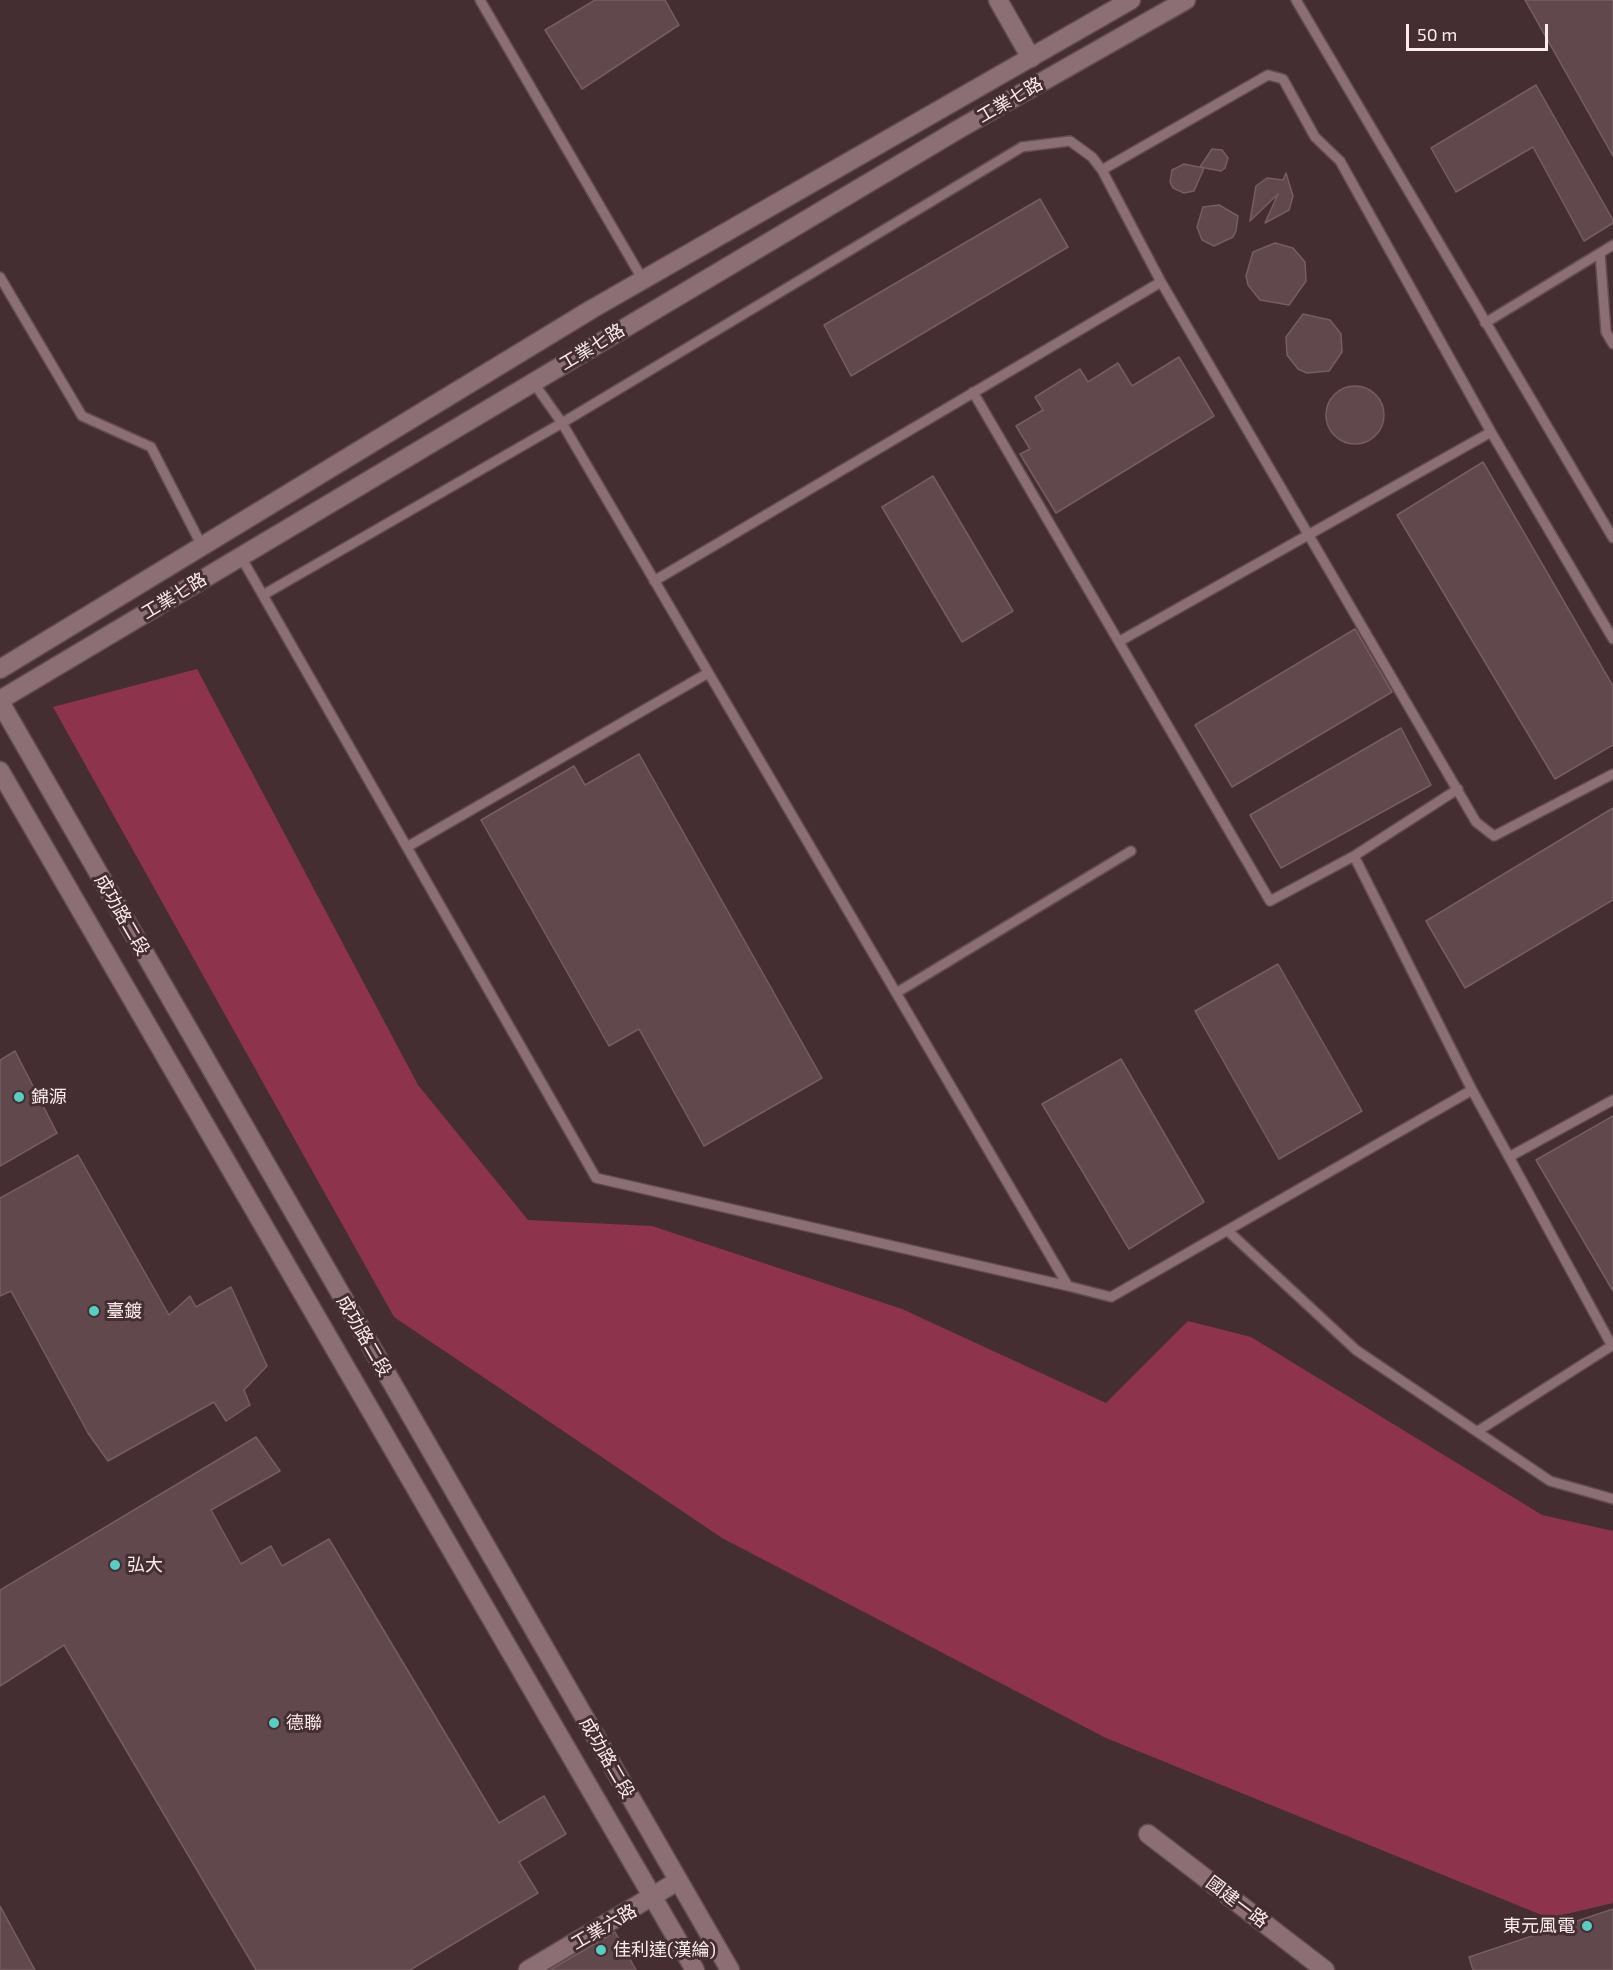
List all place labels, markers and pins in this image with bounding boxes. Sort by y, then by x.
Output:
place label: 錦源 [31,1086,67,1108]
marker: 錦源 [12,1090,26,1104]
place label: 臺鍍 [106,1300,142,1322]
marker: 臺鍍 [87,1304,101,1318]
place label: 弘大 [127,1554,163,1576]
marker: 弘大 [108,1558,122,1572]
place label: 德聯 [286,1712,322,1734]
marker: 德聯 [267,1716,281,1730]
place label: 東元風電 [1503,1915,1575,1937]
marker: 東元風電 [1580,1919,1594,1933]
place label: 佳利達(漢綸) [613,1939,716,1961]
marker: 佳利達(漢綸) [594,1943,608,1957]

